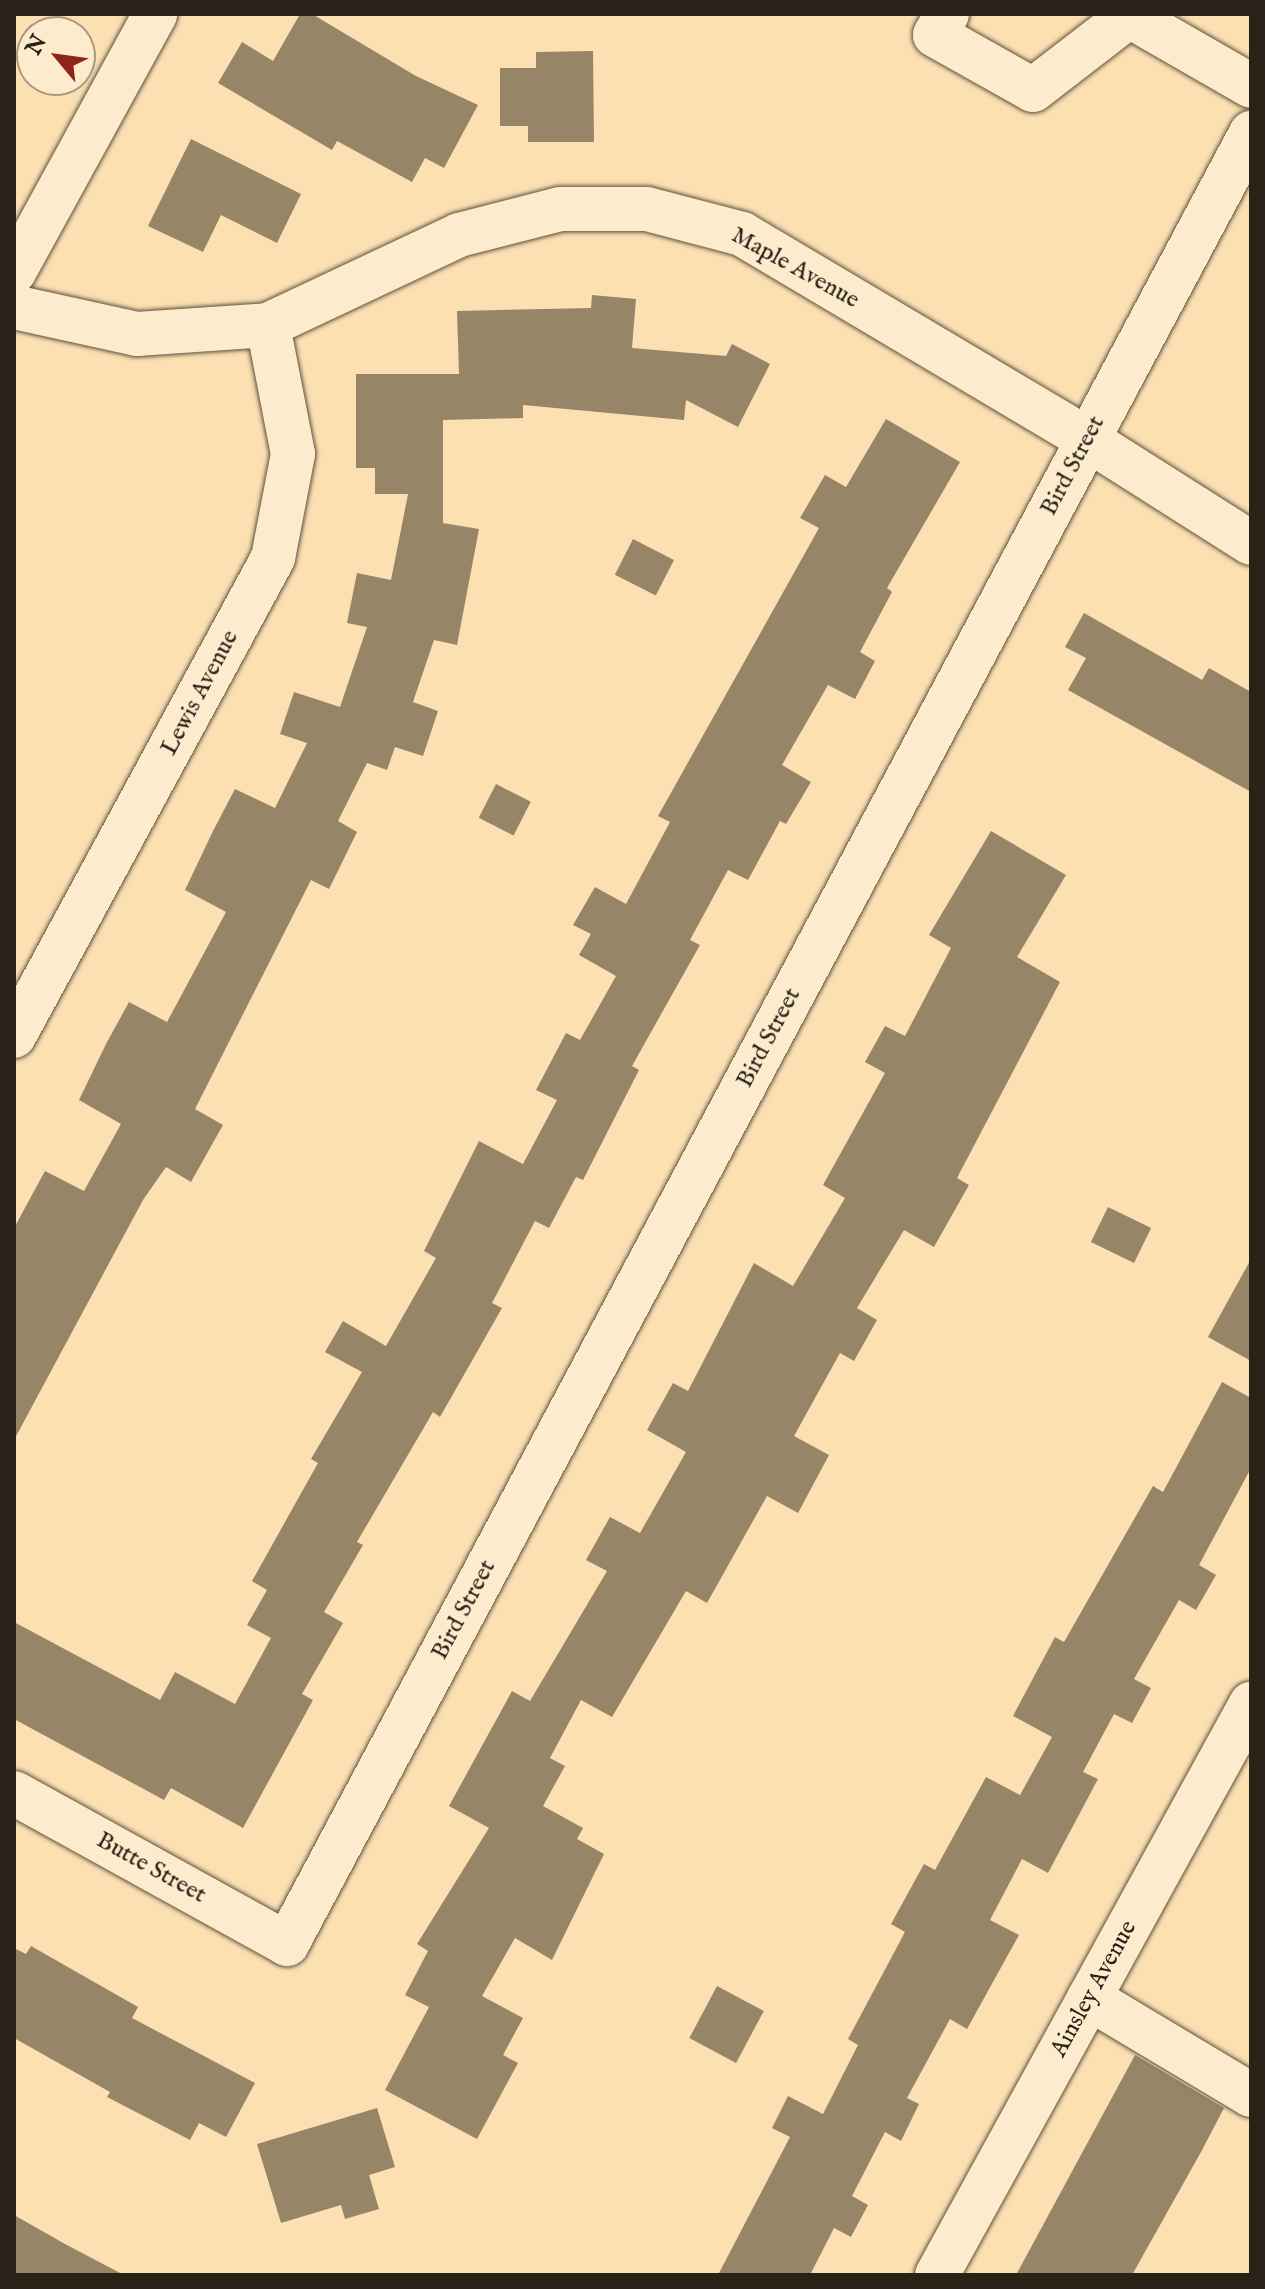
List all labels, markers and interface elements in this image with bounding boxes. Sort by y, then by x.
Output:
north arrow [16,16,96,96]
text: N [20,30,54,60]
street label: Maple Avenue [726,221,864,315]
street label: Bird Street [1035,411,1111,521]
street label: Lewis Avenue [155,626,245,760]
street label: Bird Street [731,983,807,1093]
street label: Bird Street [426,1555,502,1665]
street label: Butte Street [91,1826,211,1910]
street label: Ainsley Avenue [1045,1916,1143,2062]

